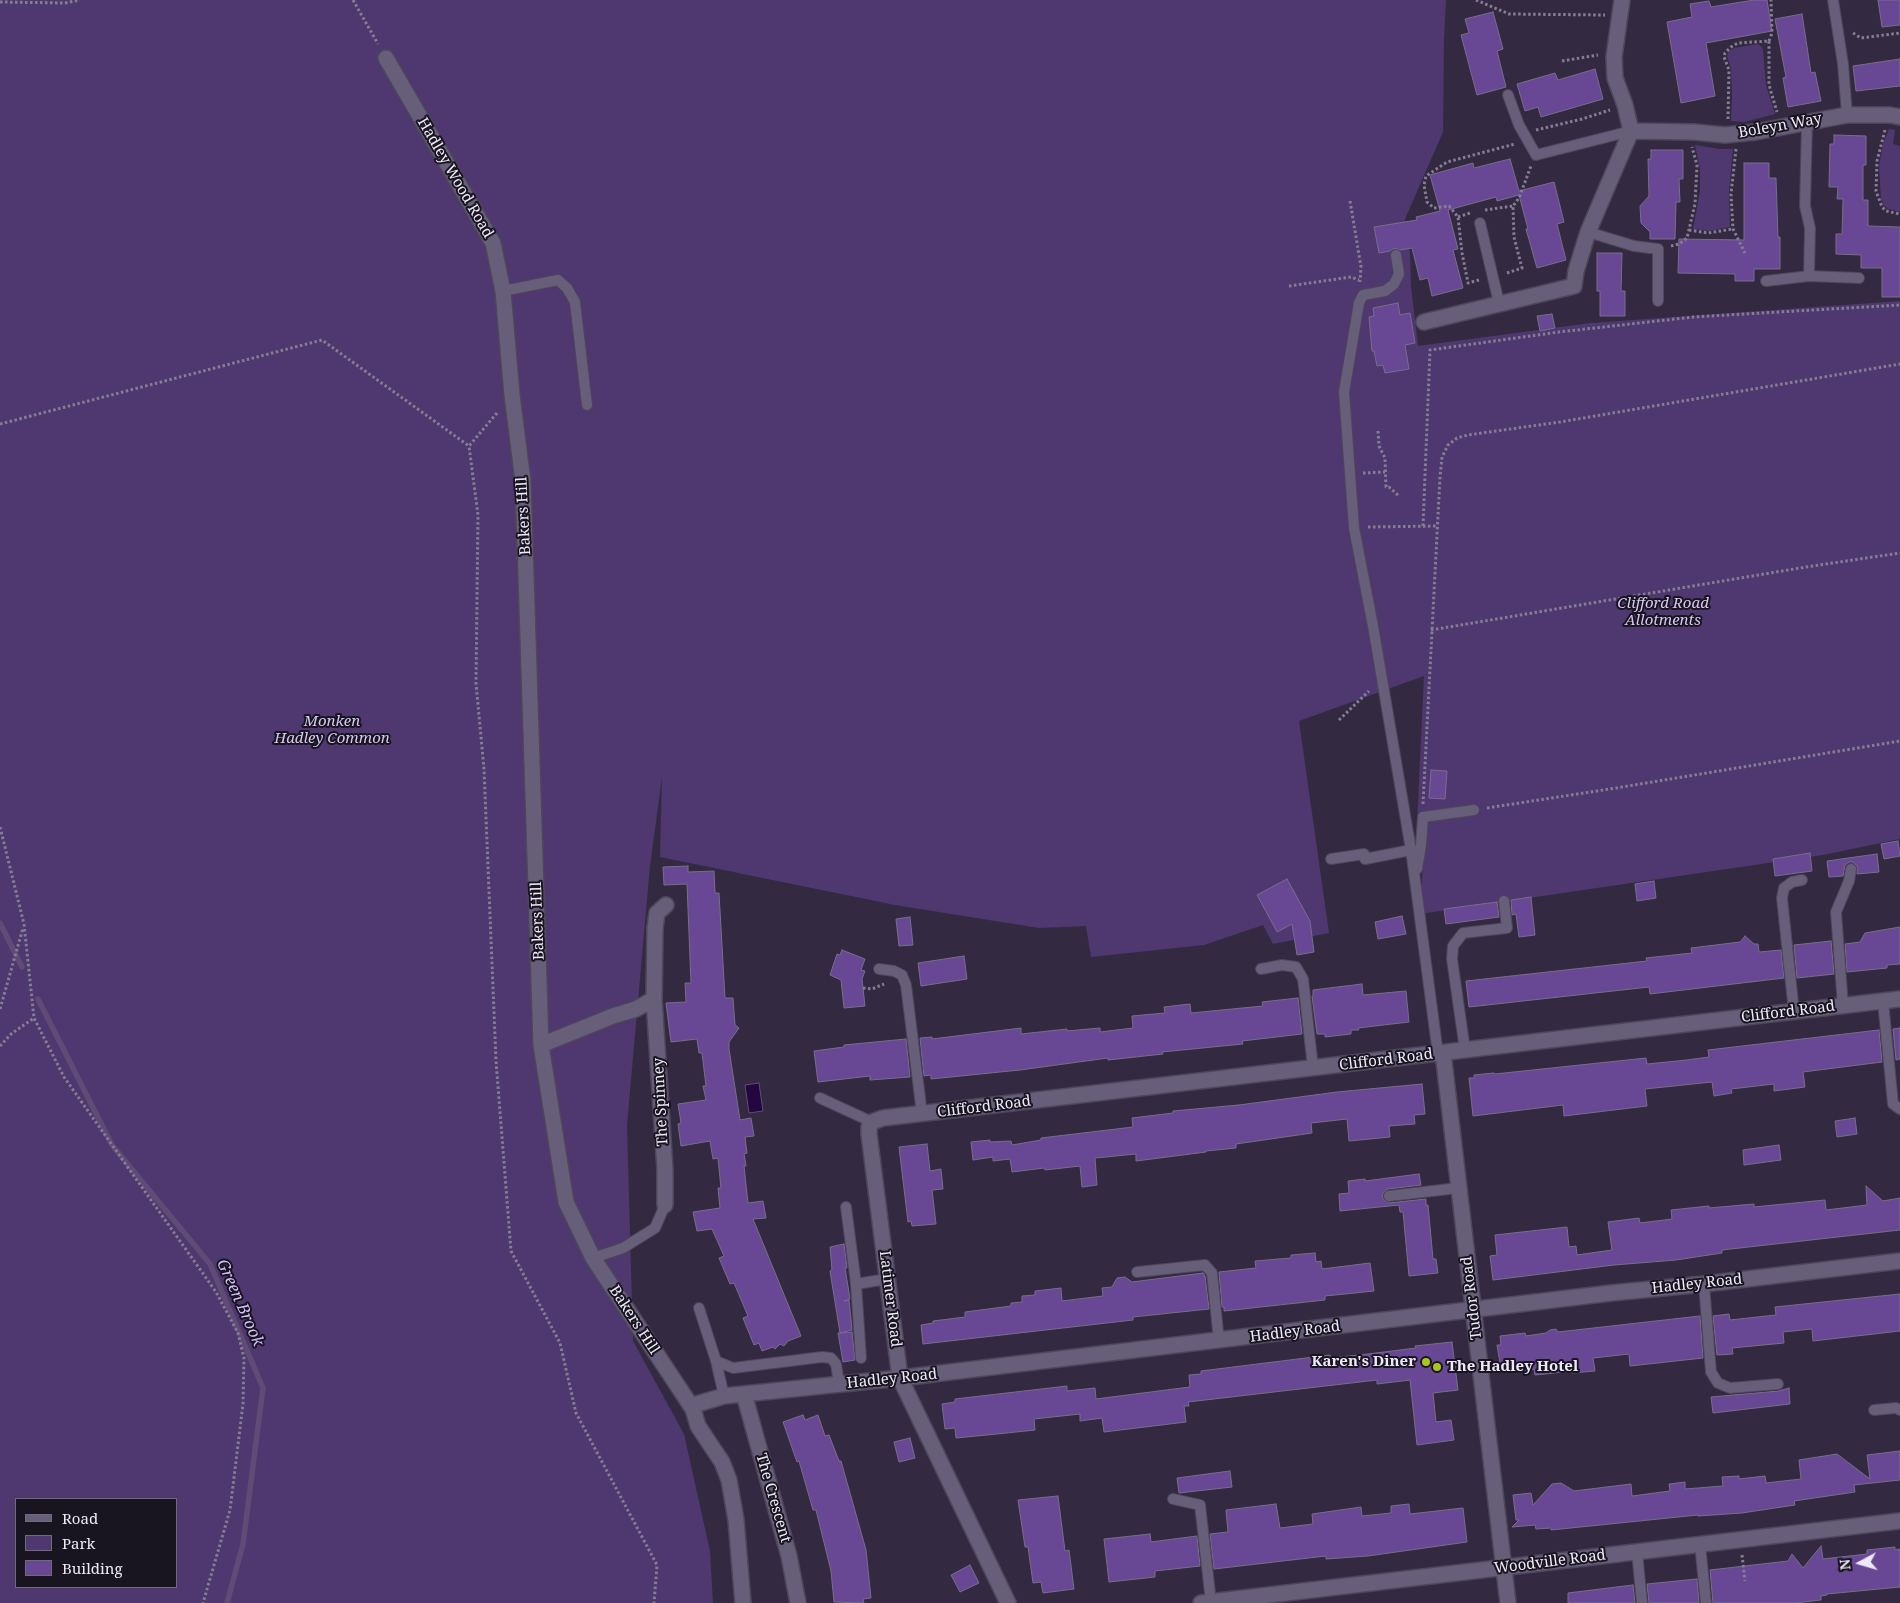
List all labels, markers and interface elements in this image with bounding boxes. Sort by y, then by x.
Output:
street label: Boleyn Way [1737,110,1823,142]
street label: Hadley Wood Road [413,115,497,241]
street label: Bakers Hill [513,476,535,556]
park label: Clifford Road Allotments [1617,595,1709,630]
park label: Monken Hadley Common [274,713,390,748]
street label: Bakers Hill [528,881,548,961]
street label: Clifford Road [1740,997,1836,1027]
street label: Clifford Road [1338,1045,1434,1075]
street label: The Spinney [650,1057,672,1147]
street label: Clifford Road [936,1092,1032,1122]
street label: Latimer Road [875,1250,905,1348]
street label: Tudor Road [1458,1255,1486,1341]
water label: Green Brook [212,1257,268,1349]
street label: Hadley Road [1651,1270,1743,1298]
street label: Bakers Hill [605,1282,663,1358]
street label: Hadley Road [1249,1318,1341,1346]
place label: Karen's Diner [1311,1353,1416,1371]
marker: Karen's Diner [1420,1356,1432,1368]
place label: The Hadley Hotel [1447,1358,1578,1376]
marker: The Hadley Hotel [1431,1361,1443,1373]
street label: Hadley Road [846,1365,938,1393]
street label: The Crescent [752,1451,794,1545]
legend [15,1498,178,1588]
text: Road [62,1508,98,1528]
text: Park [62,1533,95,1553]
north arrow [1835,1538,1885,1588]
street label: Woodville Road [1493,1546,1607,1578]
text: Building [62,1558,123,1578]
text: N [1835,1558,1855,1571]

